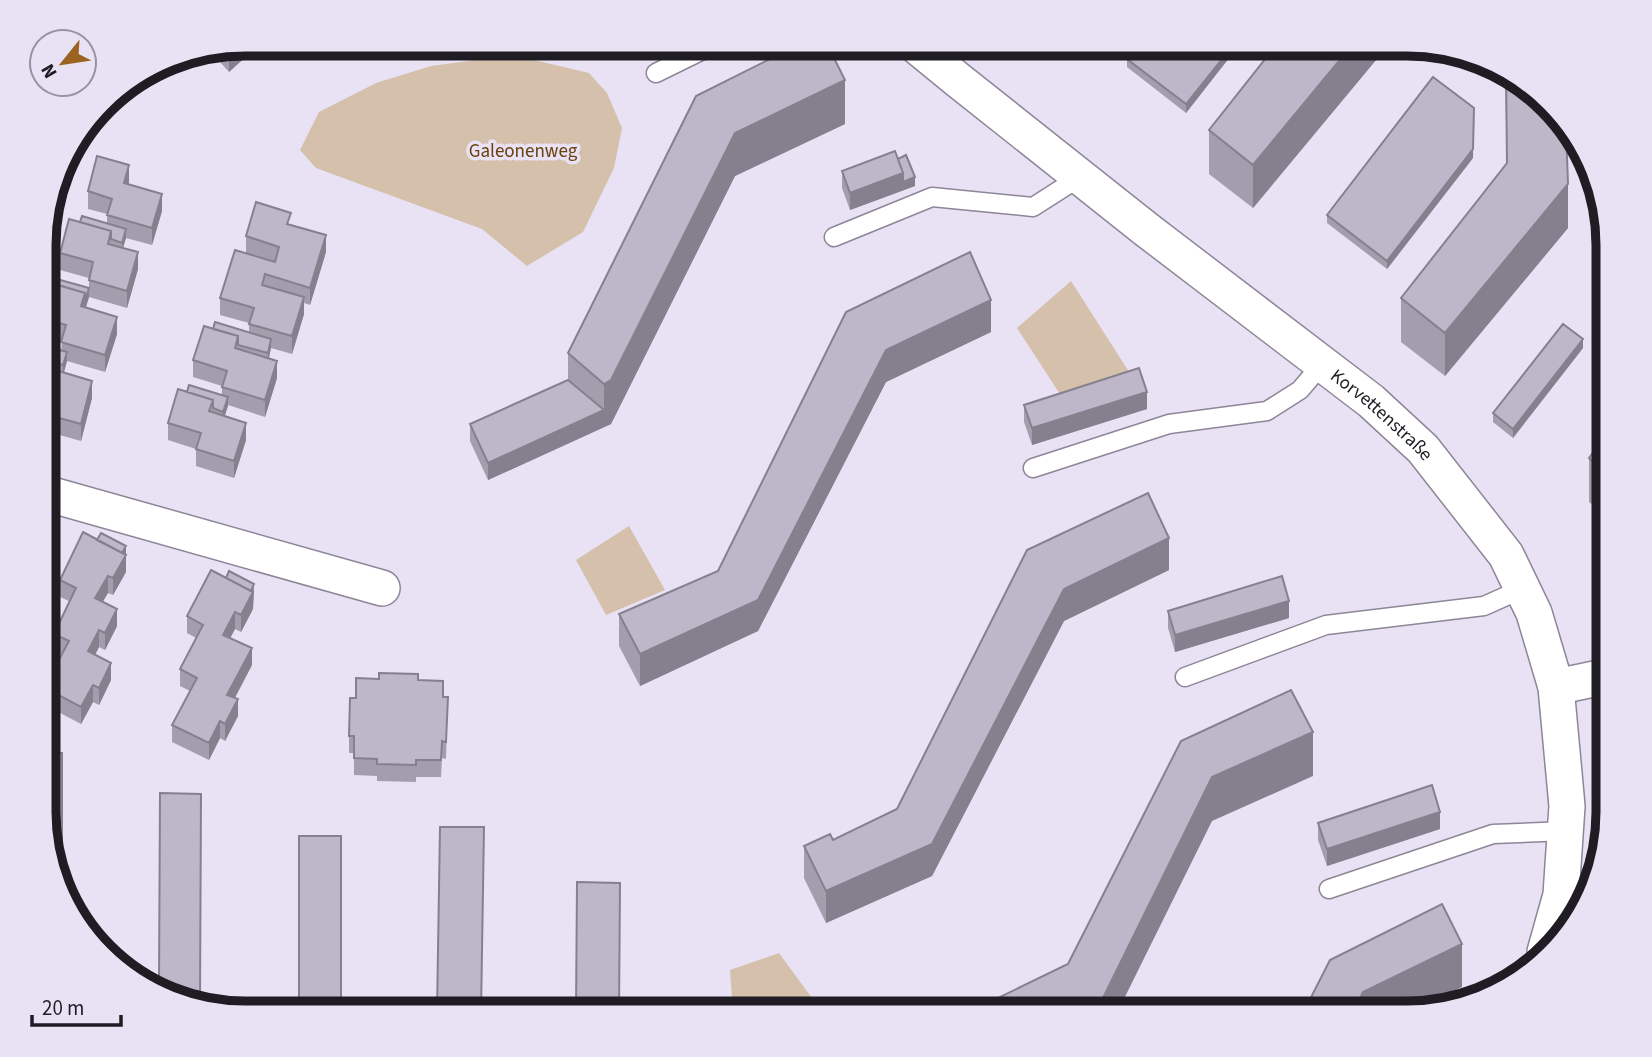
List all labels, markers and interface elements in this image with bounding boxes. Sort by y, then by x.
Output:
north arrow [28,28,98,98]
text: N [35,59,64,83]
park label: Galeonenweg [469,138,578,165]
street label: Korvettenstraße [1324,363,1439,467]
scale bar [32,984,121,1028]
text: 20 m [42,993,84,1023]

